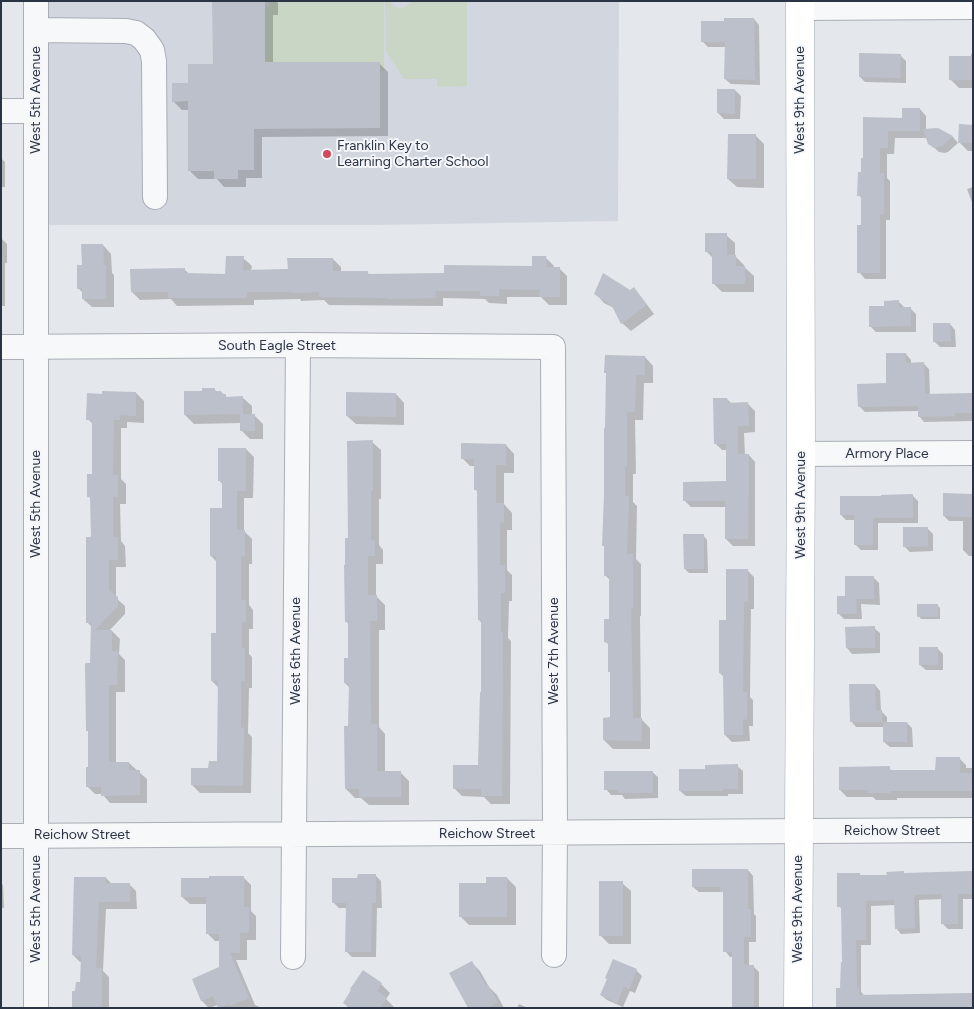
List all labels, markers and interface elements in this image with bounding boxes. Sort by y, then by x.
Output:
street label: West 5th Avenue [28,46,44,154]
street label: West 9th Avenue [792,46,808,154]
place label: Franklin Key to Learning Charter School [337,138,489,170]
marker: Franklin Key to Learning Charter School [321,148,333,160]
street label: South Eagle Street [218,338,336,354]
street label: Armory Place [845,446,929,462]
street label: West 5th Avenue [28,450,44,558]
street label: West 9th Avenue [793,451,809,559]
street label: West 6th Avenue [288,597,304,705]
street label: West 7th Avenue [546,597,562,705]
street label: Reichow Street [844,823,940,839]
street label: Reichow Street [439,826,535,842]
street label: Reichow Street [34,827,130,843]
street label: West 5th Avenue [28,855,44,963]
street label: West 9th Avenue [790,855,806,963]

